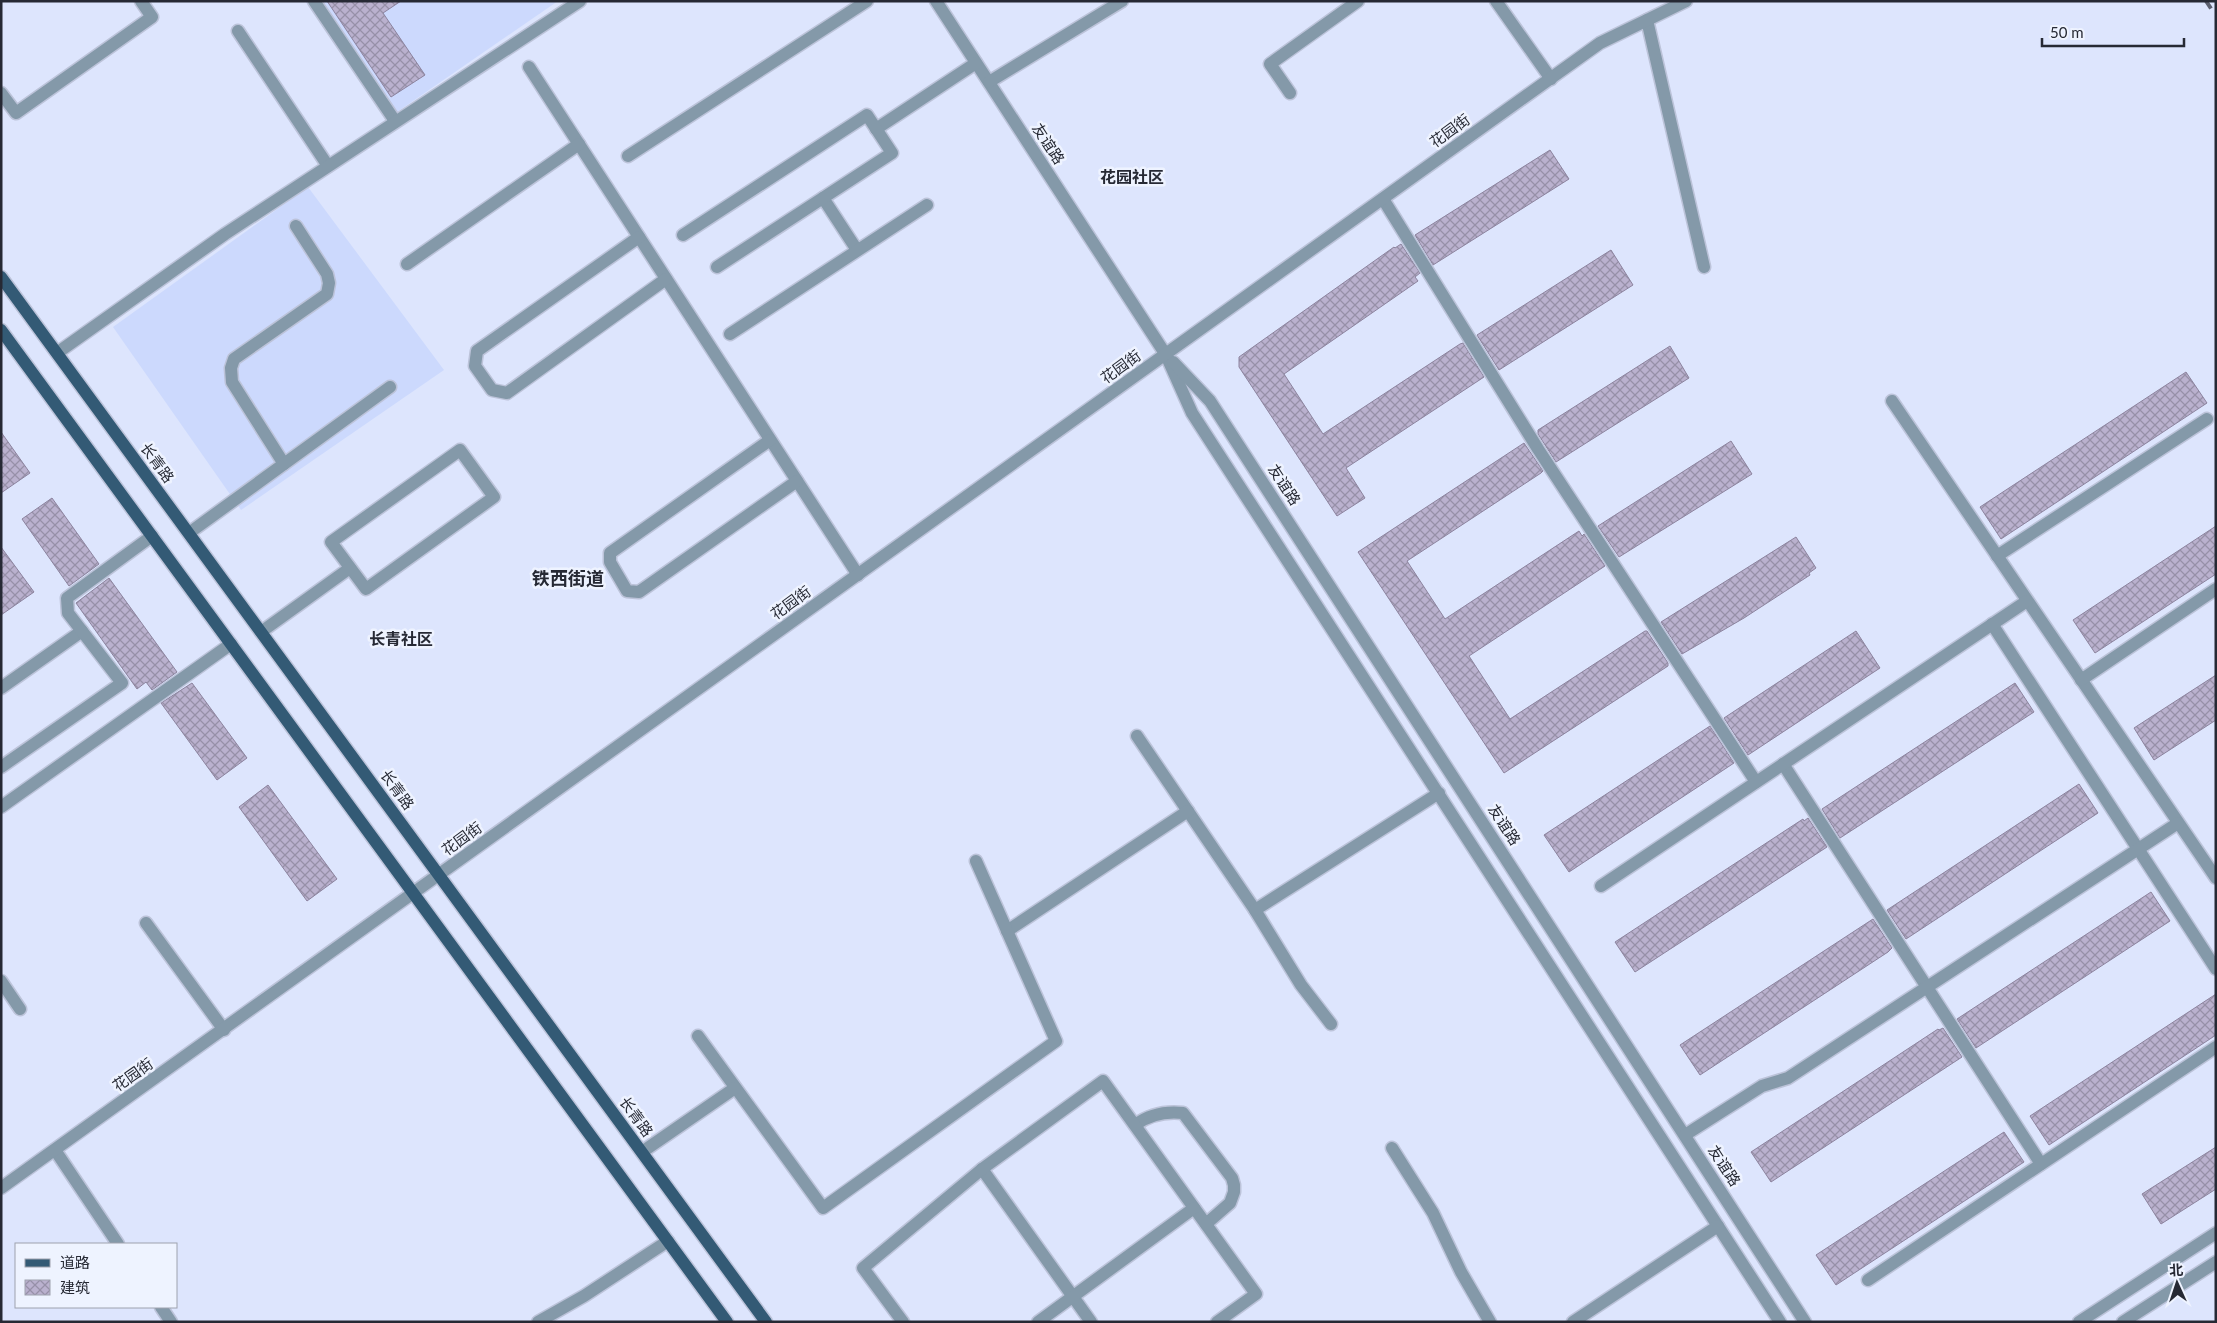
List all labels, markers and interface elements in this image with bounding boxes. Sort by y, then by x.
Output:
scale bar [2042,15,2184,47]
text: 50 m [2050,23,2084,41]
street label: 花园街 [1426,110,1473,151]
street label: 友谊路 [1029,120,1069,167]
district label: 花园社区 [1100,167,1164,186]
street label: 花园街 [1097,346,1144,387]
street label: 长青路 [137,439,178,486]
street label: 友谊路 [1265,461,1305,508]
district label: 铁西街道 [532,567,604,589]
street label: 花园街 [767,582,814,623]
district label: 长青社区 [369,629,433,648]
street label: 长青路 [377,766,418,813]
street label: 友谊路 [1485,801,1525,848]
street label: 花园街 [438,818,485,859]
street label: 花园街 [109,1054,156,1094]
street label: 长青路 [616,1093,657,1140]
street label: 友谊路 [1705,1142,1745,1189]
legend [15,1243,178,1308]
text: 道路 [60,1253,90,1271]
north arrow [2152,1258,2202,1308]
text: 北 [2169,1261,2184,1278]
text: 建筑 [60,1278,90,1296]

